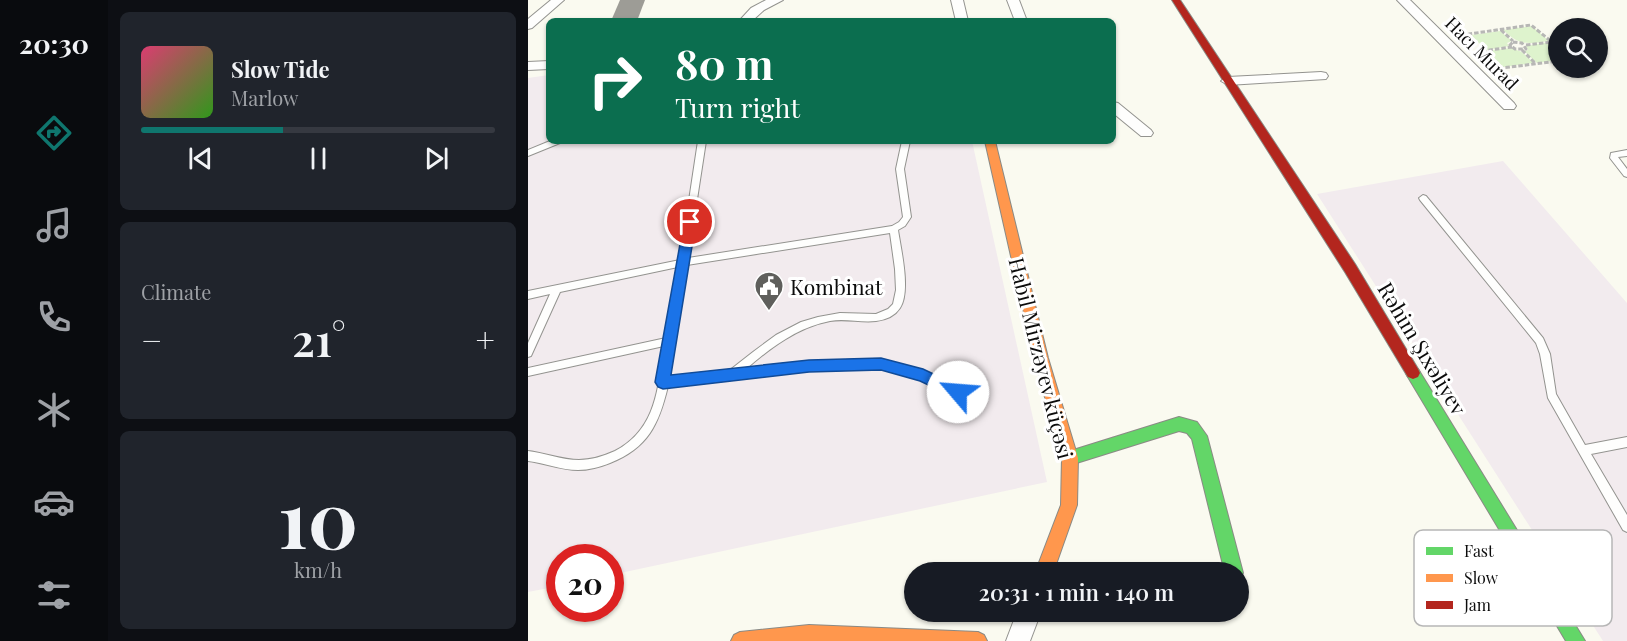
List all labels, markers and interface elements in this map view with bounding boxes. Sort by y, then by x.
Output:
street label: Hacı Murad [1440,11,1524,95]
map controls [1548,18,1608,78]
button: search [1548,18,1608,78]
text: 20:30 [19,25,89,61]
text: 80 m [675,35,773,91]
icon: right [576,42,654,120]
text: Slow Tide [231,54,330,84]
text: Marlow [231,84,299,111]
text: Turn right [675,89,800,125]
icon: directions [33,112,75,154]
icon: previous [184,142,217,175]
icon: pause [302,142,335,175]
icon: next [420,142,453,175]
pin [664,196,715,247]
icon: music [33,204,75,246]
icon: arrive [673,205,706,238]
street label: Habil Mirzəyev küçəsi [1003,254,1081,462]
public building icon: Kombinat [753,270,785,312]
place label: Kombinat [790,272,883,300]
street label: Rəhim Şıxəliyev [1372,277,1474,420]
text: Climate [141,278,211,305]
icon: phone [33,296,75,338]
text: 21° [292,308,346,368]
text: − [141,317,162,361]
text: + [476,317,495,361]
position arrow [926,360,990,424]
icon: climate [33,389,75,431]
text: 10 [278,465,358,569]
icon: car [33,481,75,523]
legend [1414,530,1612,626]
text: Fast [1464,540,1494,561]
speed limit sign: 20 [546,544,624,622]
text: km/h [294,556,342,583]
text: Slow [1464,567,1499,588]
icon: filters [33,574,75,616]
text: 20:31 · 1 min · 140 m [979,577,1174,607]
text: Jam [1463,594,1491,615]

